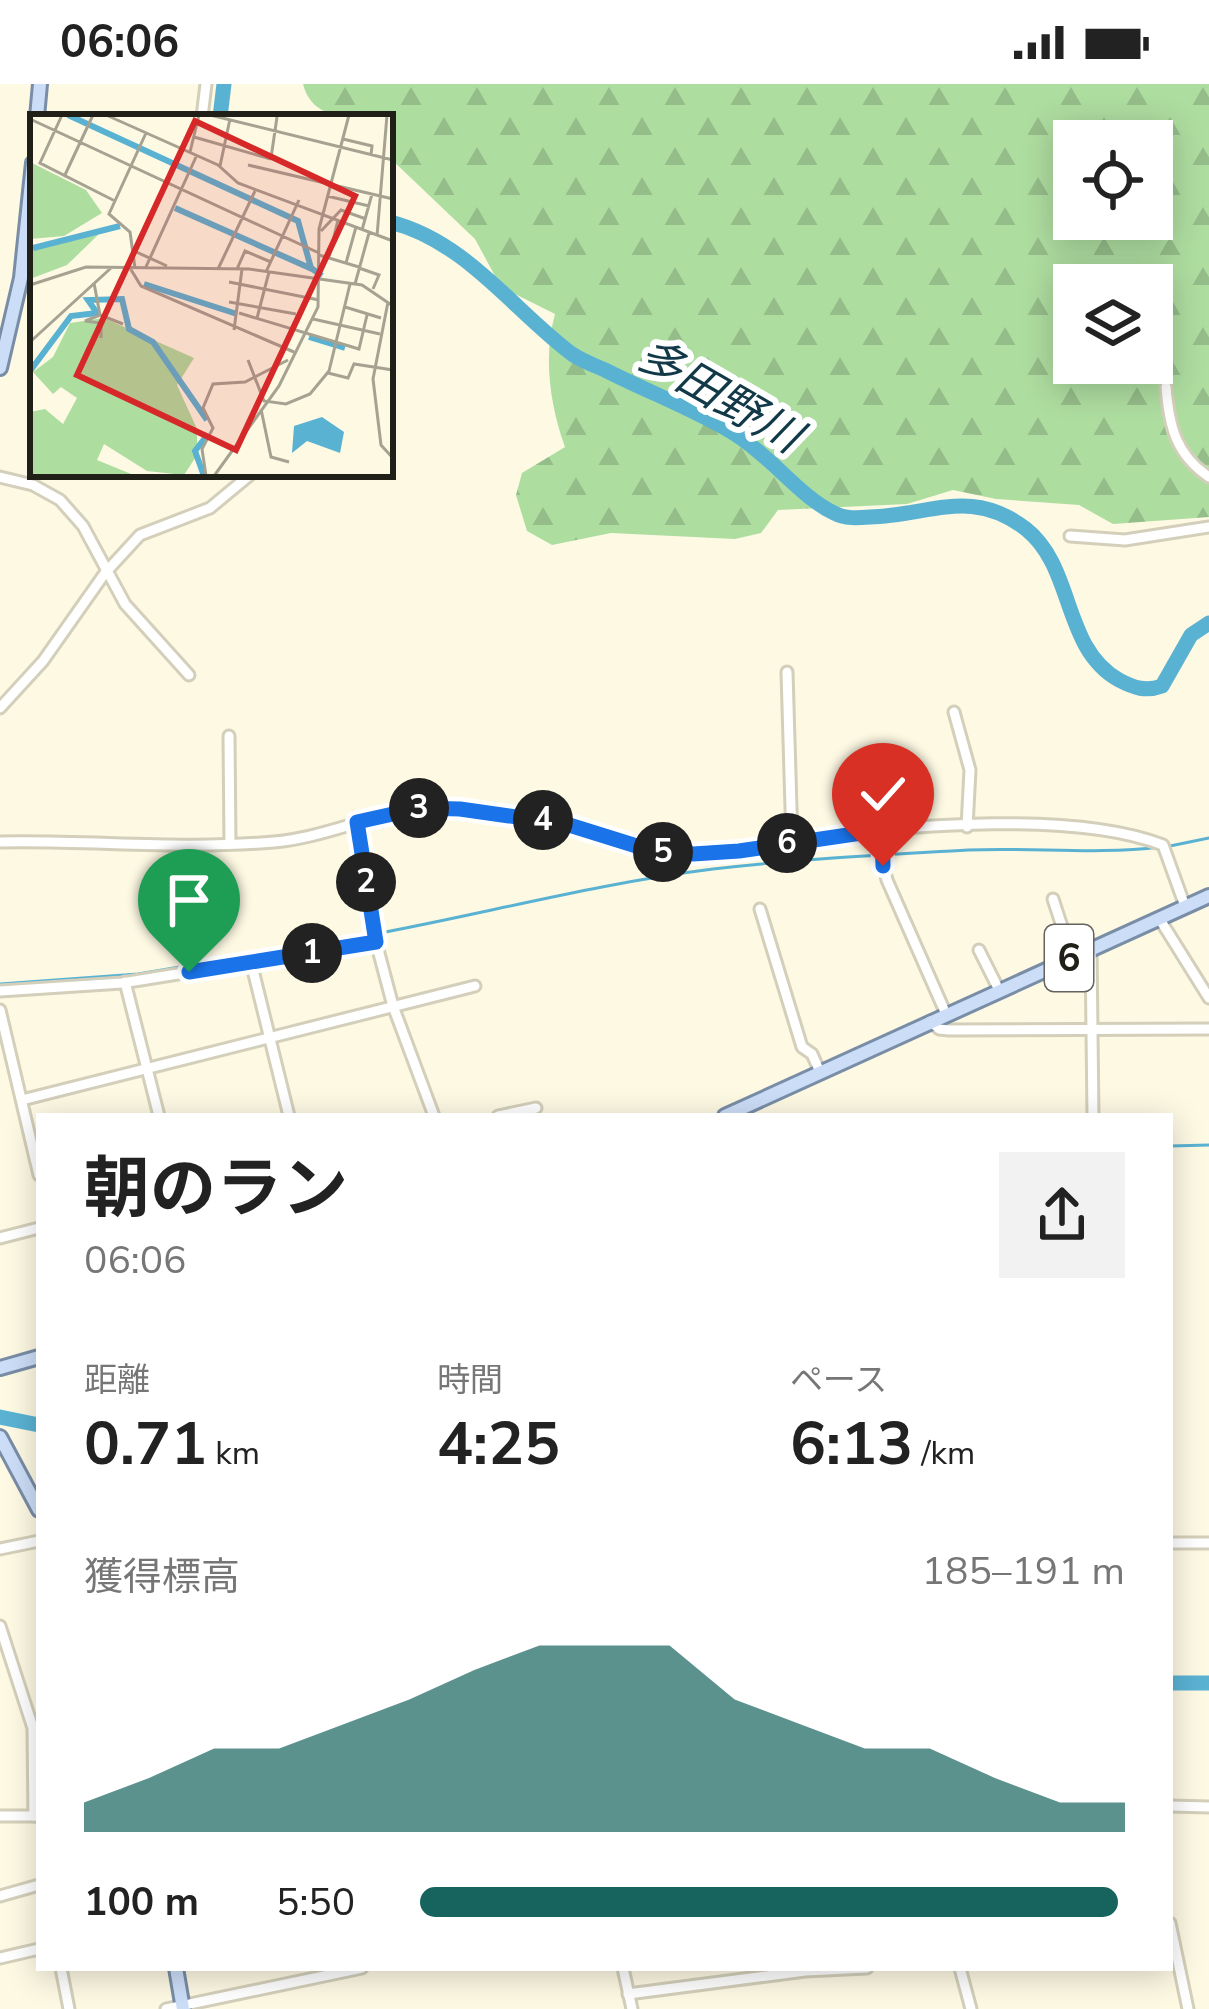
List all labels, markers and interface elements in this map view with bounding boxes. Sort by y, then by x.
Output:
text: 06:06 [60,12,179,73]
inset map [30,114,393,477]
map controls [1053,120,1173,384]
button: locate [1053,120,1173,240]
button: layers [1053,264,1173,384]
water label: 多田野川 [626,325,816,469]
pin [832,743,934,866]
icon: check [850,761,916,827]
pin: 3 [389,778,449,838]
text: 3 [409,785,429,830]
pin: 4 [513,790,573,850]
text: 4 [533,797,553,842]
pin: 6 [757,813,817,873]
text: 6 [777,820,797,865]
pin: 5 [633,822,693,882]
text: 5 [653,829,673,874]
pin [138,849,240,972]
pin: 2 [336,852,396,912]
text: 2 [356,859,376,904]
icon: arrive [156,867,222,933]
pin: 1 [282,923,342,983]
road number: 6 [1045,925,1093,991]
text: 1 [302,930,322,975]
text: 朝のラン [84,1144,348,1234]
button: share [999,1152,1125,1278]
text: 06:06 [84,1234,187,1287]
text: 距離 [84,1358,150,1403]
text: 時間 [437,1358,503,1403]
text: ペース [790,1358,887,1403]
text: 0.71 [84,1403,207,1485]
text: 4:25 [437,1403,560,1485]
text: 6:13 [790,1403,913,1485]
text: km [207,1431,260,1476]
text: /km [913,1431,975,1476]
text: 185–191 m [922,1545,1125,1598]
text: 獲得標高 [84,1551,240,1604]
text: 100 m [84,1876,199,1929]
text: 5:50 [276,1876,355,1929]

